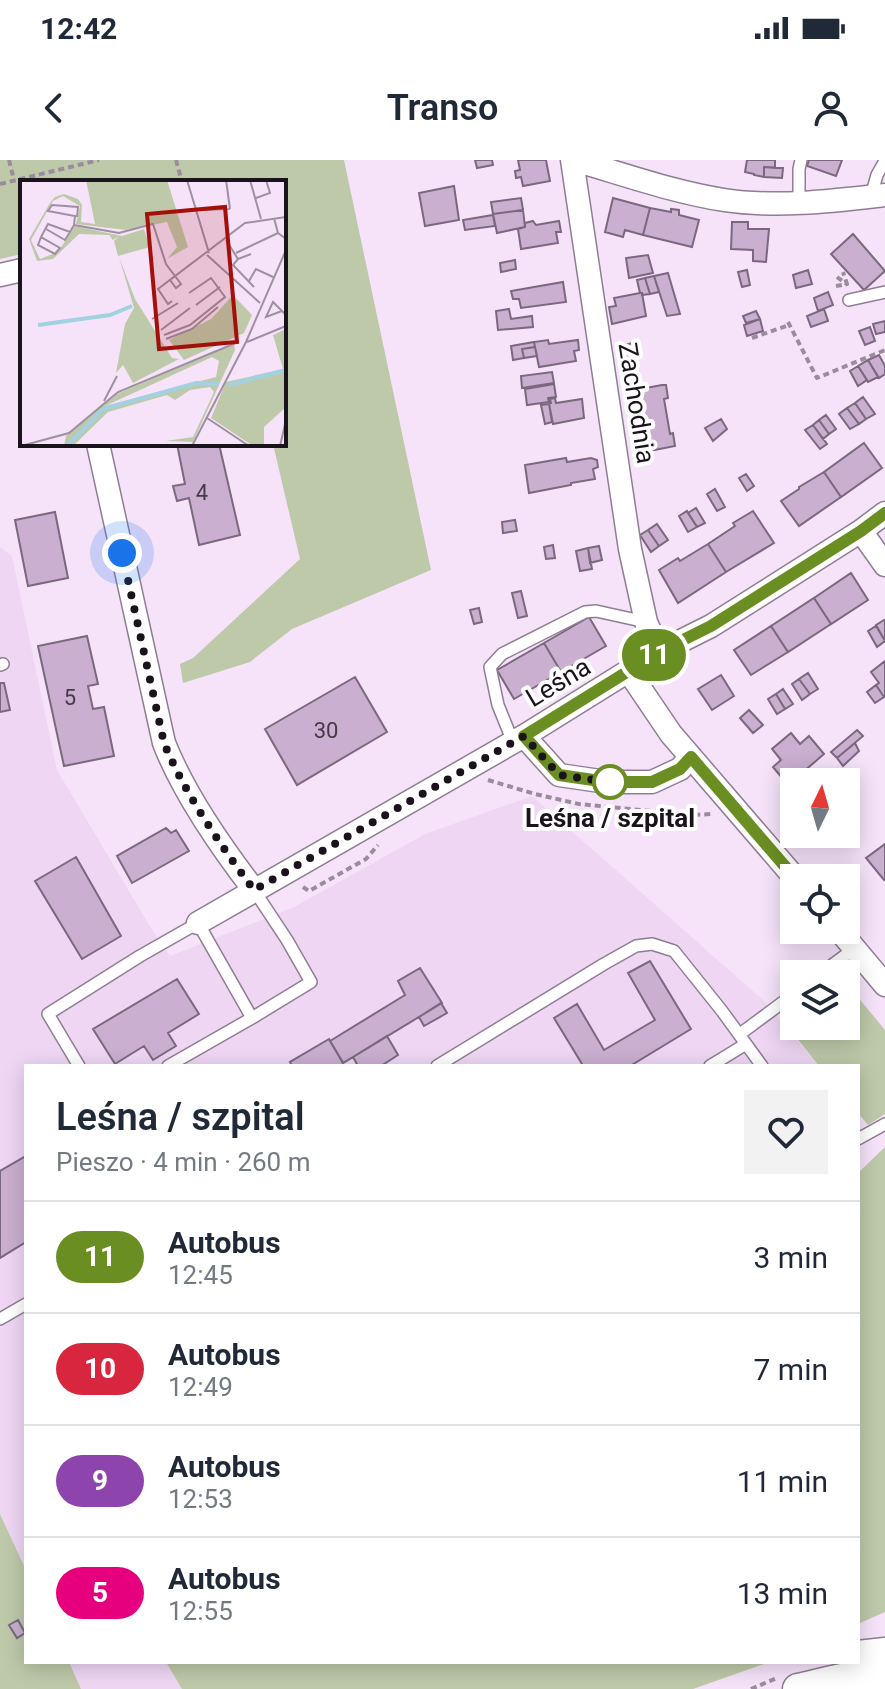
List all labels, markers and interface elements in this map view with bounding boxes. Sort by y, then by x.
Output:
text: 12:42 [40,11,117,46]
icon: back [32,86,76,130]
icon: person [809,86,853,130]
text: Transo [387,87,498,129]
inset map [20,180,286,446]
street label: Zachodnia [613,340,661,466]
house number: 4 [196,480,208,505]
your location [102,533,142,573]
line badge: 11 [618,629,690,681]
text: 11 [638,638,670,671]
street label: Leśna [520,651,596,713]
house number: 5 [64,685,76,710]
house number: 30 [314,718,338,743]
marker: Leśna / szpital [593,765,627,799]
north arrow [780,768,860,848]
map controls [780,768,860,1040]
place label: Leśna / szpital [525,803,695,833]
button: locate [780,864,860,944]
button: layers [780,960,860,1040]
button: heart [744,1090,828,1174]
text: Leśna / szpital [56,1095,305,1139]
text: Pieszo · 4 min · 260 m [56,1147,310,1177]
text: Autobus [168,1225,281,1260]
text: 11 [84,1240,116,1273]
text: 3 min [754,1240,828,1275]
text: 12:45 [168,1260,233,1290]
text: Autobus [168,1337,281,1372]
text: 10 [84,1352,116,1385]
text: 7 min [754,1352,828,1387]
text: 12:49 [168,1372,233,1402]
text: Autobus [168,1449,281,1484]
text: 9 [92,1464,108,1497]
text: 11 min [737,1464,828,1499]
text: 12:53 [168,1484,233,1514]
text: Autobus [168,1561,281,1596]
text: 5 [92,1576,108,1609]
text: 13 min [737,1576,828,1611]
text: 12:55 [168,1596,233,1626]

